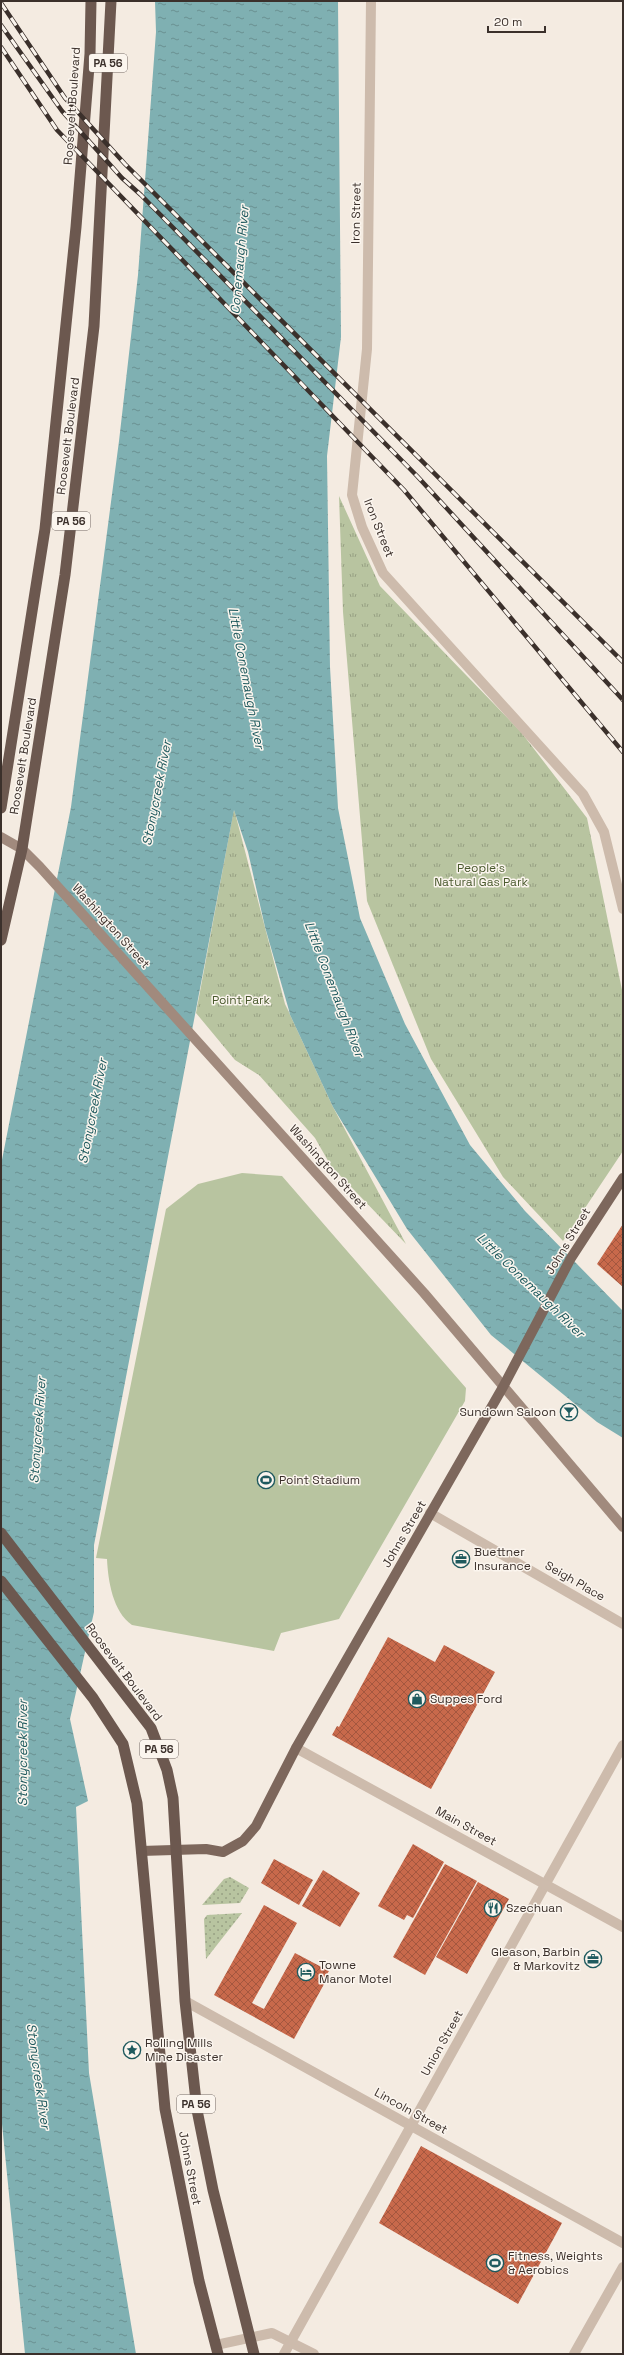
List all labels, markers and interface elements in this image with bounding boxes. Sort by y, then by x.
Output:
scale bar [488,8,545,34]
text: 20 m [494,14,522,30]
street label: Roosevelt Boulevard [60,46,84,166]
road number: PA 56 [89,54,127,72]
street label: Iron Street [347,182,365,244]
water label: Conemaugh River [226,203,253,315]
street label: Roosevelt Boulevard [53,376,83,496]
street label: Iron Street [360,496,398,560]
road number: PA 56 [52,512,90,530]
water label: Little Conemaugh River [224,606,269,752]
street label: Roosevelt Boulevard [6,696,40,816]
water label: Stonycreek River [138,737,175,847]
park label: People's Natural Gas Park [434,860,528,890]
street label: Washington Street [69,880,153,972]
water label: Little Conemaugh River [301,919,369,1061]
park label: Point Park [212,992,271,1008]
water label: Stonycreek River [74,1055,111,1165]
street label: Washington Street [286,1121,370,1213]
street label: Johns Street [542,1205,594,1277]
water label: Little Conemaugh River [473,1229,590,1343]
water label: Stonycreek River [25,1374,50,1484]
bar icon: Sundown Saloon [559,1402,579,1422]
place label: Sundown Saloon [459,1404,556,1420]
sports icon: Point Stadium [256,1470,276,1490]
place label: Point Stadium [279,1472,360,1488]
street label: Johns Street [378,1498,430,1570]
place label: Buettner Insurance [474,1544,531,1574]
office icon: Buettner Insurance [451,1549,471,1569]
street label: Seigh Place [542,1557,608,1605]
street label: Roosevelt Boulevard [82,1620,166,1724]
shop icon: Suppes Ford [407,1689,427,1709]
place label: Suppes Ford [430,1691,503,1707]
water label: Stonycreek River [14,1698,31,1806]
road number: PA 56 [140,1740,178,1758]
street label: Main Street [433,1803,499,1849]
restaurant icon: Szechuan [483,1898,503,1918]
place label: Szechuan [506,1900,563,1916]
place label: Gleason, Barbin & Markovitz [491,1944,580,1974]
office icon: Gleason, Barbin & Markovitz [583,1949,603,1969]
place label: Towne Manor Motel [319,1957,392,1987]
hotel icon: Towne Manor Motel [296,1962,316,1982]
street label: Union Street [417,2007,467,2079]
water label: Stonycreek River [23,2022,55,2132]
place label: Rolling Mills Mine Disaster [145,2035,223,2065]
place icon: Rolling Mills Mine Disaster [122,2040,142,2060]
street label: Lincoln Street [371,2084,451,2138]
road number: PA 56 [177,2095,215,2113]
street label: Johns Street [175,2130,205,2206]
place label: Fitness, Weights & Aerobics [508,2248,603,2278]
sports icon: Fitness, Weights & Aerobics [485,2253,505,2273]

